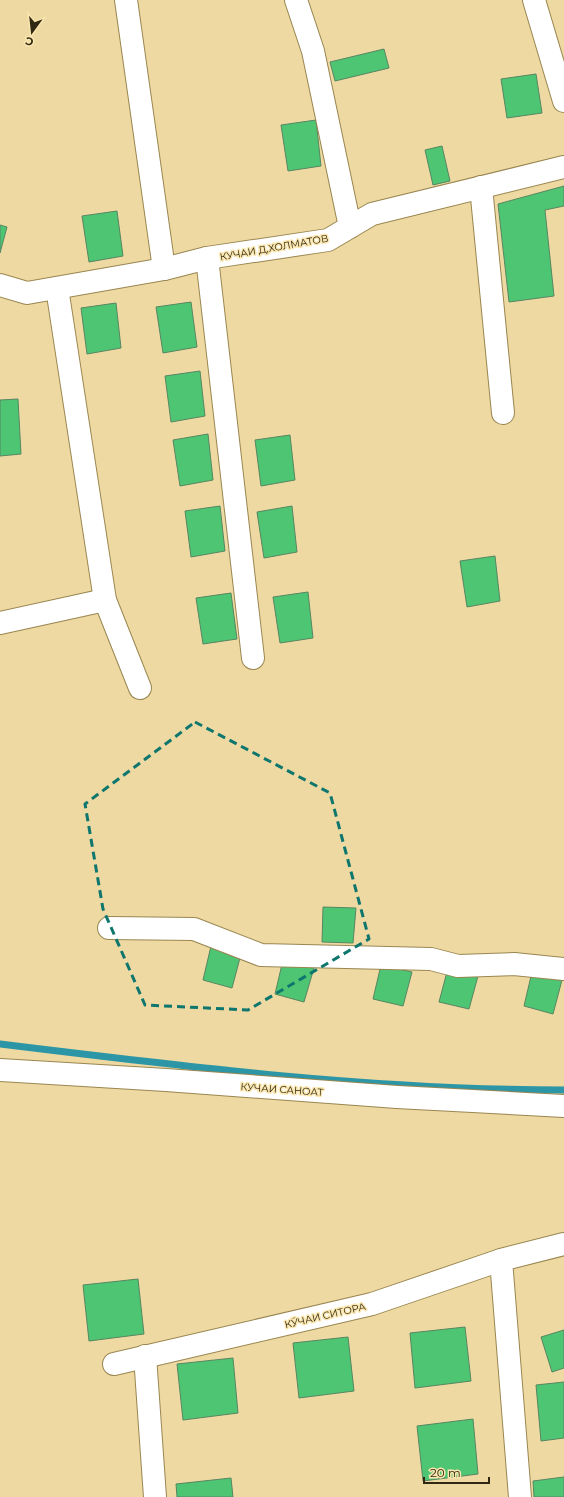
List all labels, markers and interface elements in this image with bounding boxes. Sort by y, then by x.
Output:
north arrow [12,12,52,52]
text: С [24,34,35,49]
street label: КУЧАИ Д,ХОЛМАТОВ [219,232,329,263]
street label: КУЧАИ САНОАТ [240,1080,324,1099]
street label: КӮЧАИ СИТОРА [283,1300,367,1331]
scale bar [424,1459,489,1485]
text: 20 m [430,1465,461,1480]

